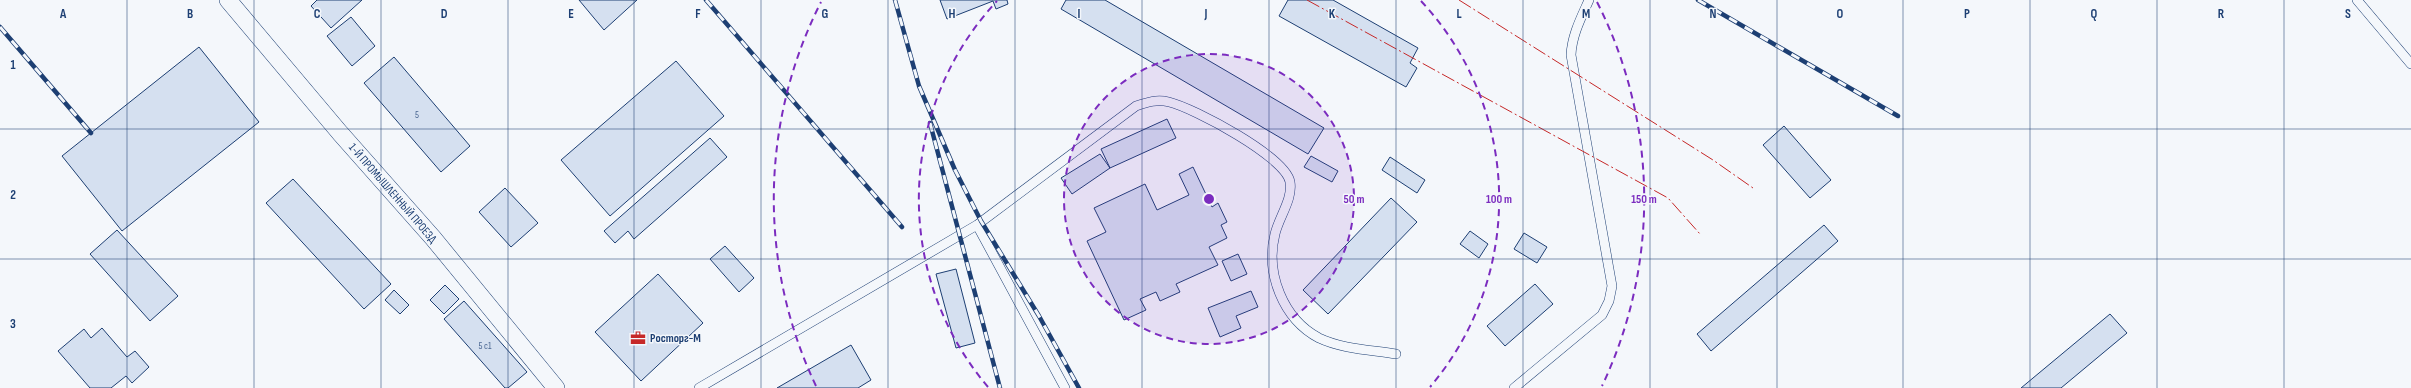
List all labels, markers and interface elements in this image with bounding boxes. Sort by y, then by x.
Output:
text: A [59,6,67,22]
text: B [187,6,193,22]
text: C [314,6,321,22]
text: D [441,6,448,22]
text: E [568,6,574,22]
text: F [695,6,701,22]
text: G [822,6,829,22]
text: H [949,6,956,22]
text: I [1078,6,1081,22]
text: J [1204,6,1208,22]
text: K [1329,6,1336,22]
text: L [1456,6,1462,22]
text: M [1582,6,1590,22]
text: N [1710,6,1717,22]
text: O [1837,6,1844,22]
text: P [1964,6,1970,22]
text: Q [2091,6,2098,22]
text: R [2218,6,2225,22]
text: S [2345,6,2351,22]
text: 1 [10,57,16,73]
house number: 5 [415,109,419,121]
street label: 1-Й ПРОМЫШЛЕННЫЙ ПРОЕЗД [345,140,440,247]
text: 2 [10,187,16,203]
centre of rings [1202,192,1216,206]
text: 50 m [1344,192,1364,207]
text: 100 m [1486,192,1512,207]
text: 150 m [1631,192,1657,207]
text: 3 [10,316,16,332]
office icon: Росторг-М [629,329,647,347]
place label: Росторг-М [650,331,701,346]
house number: 5 с1 [478,340,492,352]

